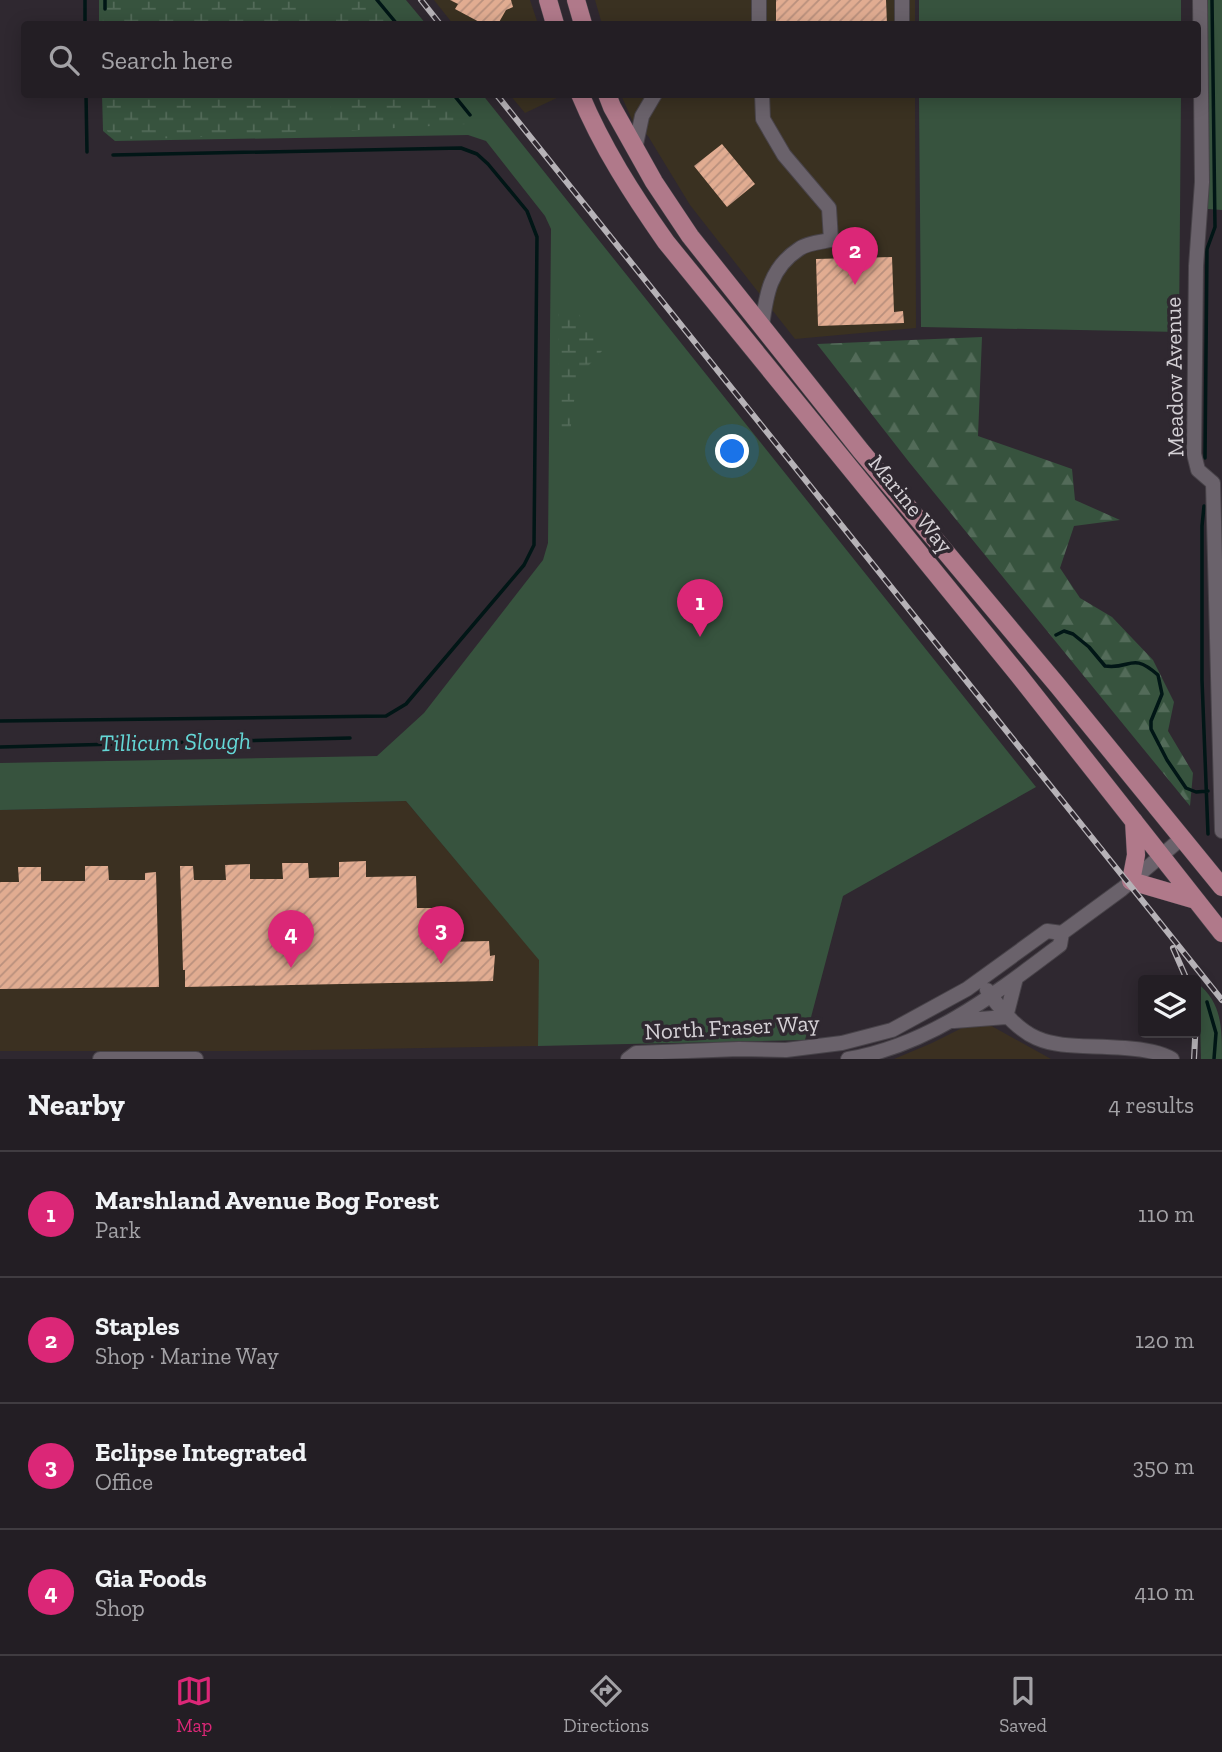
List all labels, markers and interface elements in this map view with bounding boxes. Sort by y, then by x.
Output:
search box [21,21,1201,98]
icon: search [45,41,83,79]
text: Search here [101,44,233,76]
pin: 2 [832,227,878,285]
street label: Meadow Avenue [1159,297,1189,457]
your location [715,434,749,468]
street label: Marine Way [863,449,959,559]
pin: 1 [677,579,723,637]
water label: Tillicum Slough [99,726,251,757]
pin: 3 [418,906,464,964]
pin: 4 [268,910,314,968]
map controls [1138,975,1201,1038]
button: layers [1138,975,1201,1038]
street label: North Fraser Way [644,1008,821,1046]
text: Nearby [28,1087,125,1123]
text: 4 results [1108,1091,1194,1119]
text: Marshland Avenue Bog Forest [95,1184,439,1216]
text: 1 [46,1200,56,1228]
text: 110 m [1138,1200,1194,1228]
text: Park [95,1216,141,1244]
text: Staples [95,1310,180,1342]
text: 2 [45,1326,57,1354]
text: 120 m [1135,1326,1194,1354]
text: Shop · Marine Way [95,1342,279,1370]
text: Eclipse Integrated [95,1436,306,1468]
text: 3 [45,1452,57,1480]
text: 350 m [1133,1452,1194,1480]
text: Office [95,1468,153,1496]
text: Gia Foods [95,1562,207,1594]
text: 4 [44,1578,58,1606]
text: 410 m [1134,1578,1194,1606]
text: Shop [95,1594,145,1622]
tab: Map [175,1672,213,1737]
tab: Directions [563,1672,649,1737]
tab: Saved [999,1672,1047,1737]

